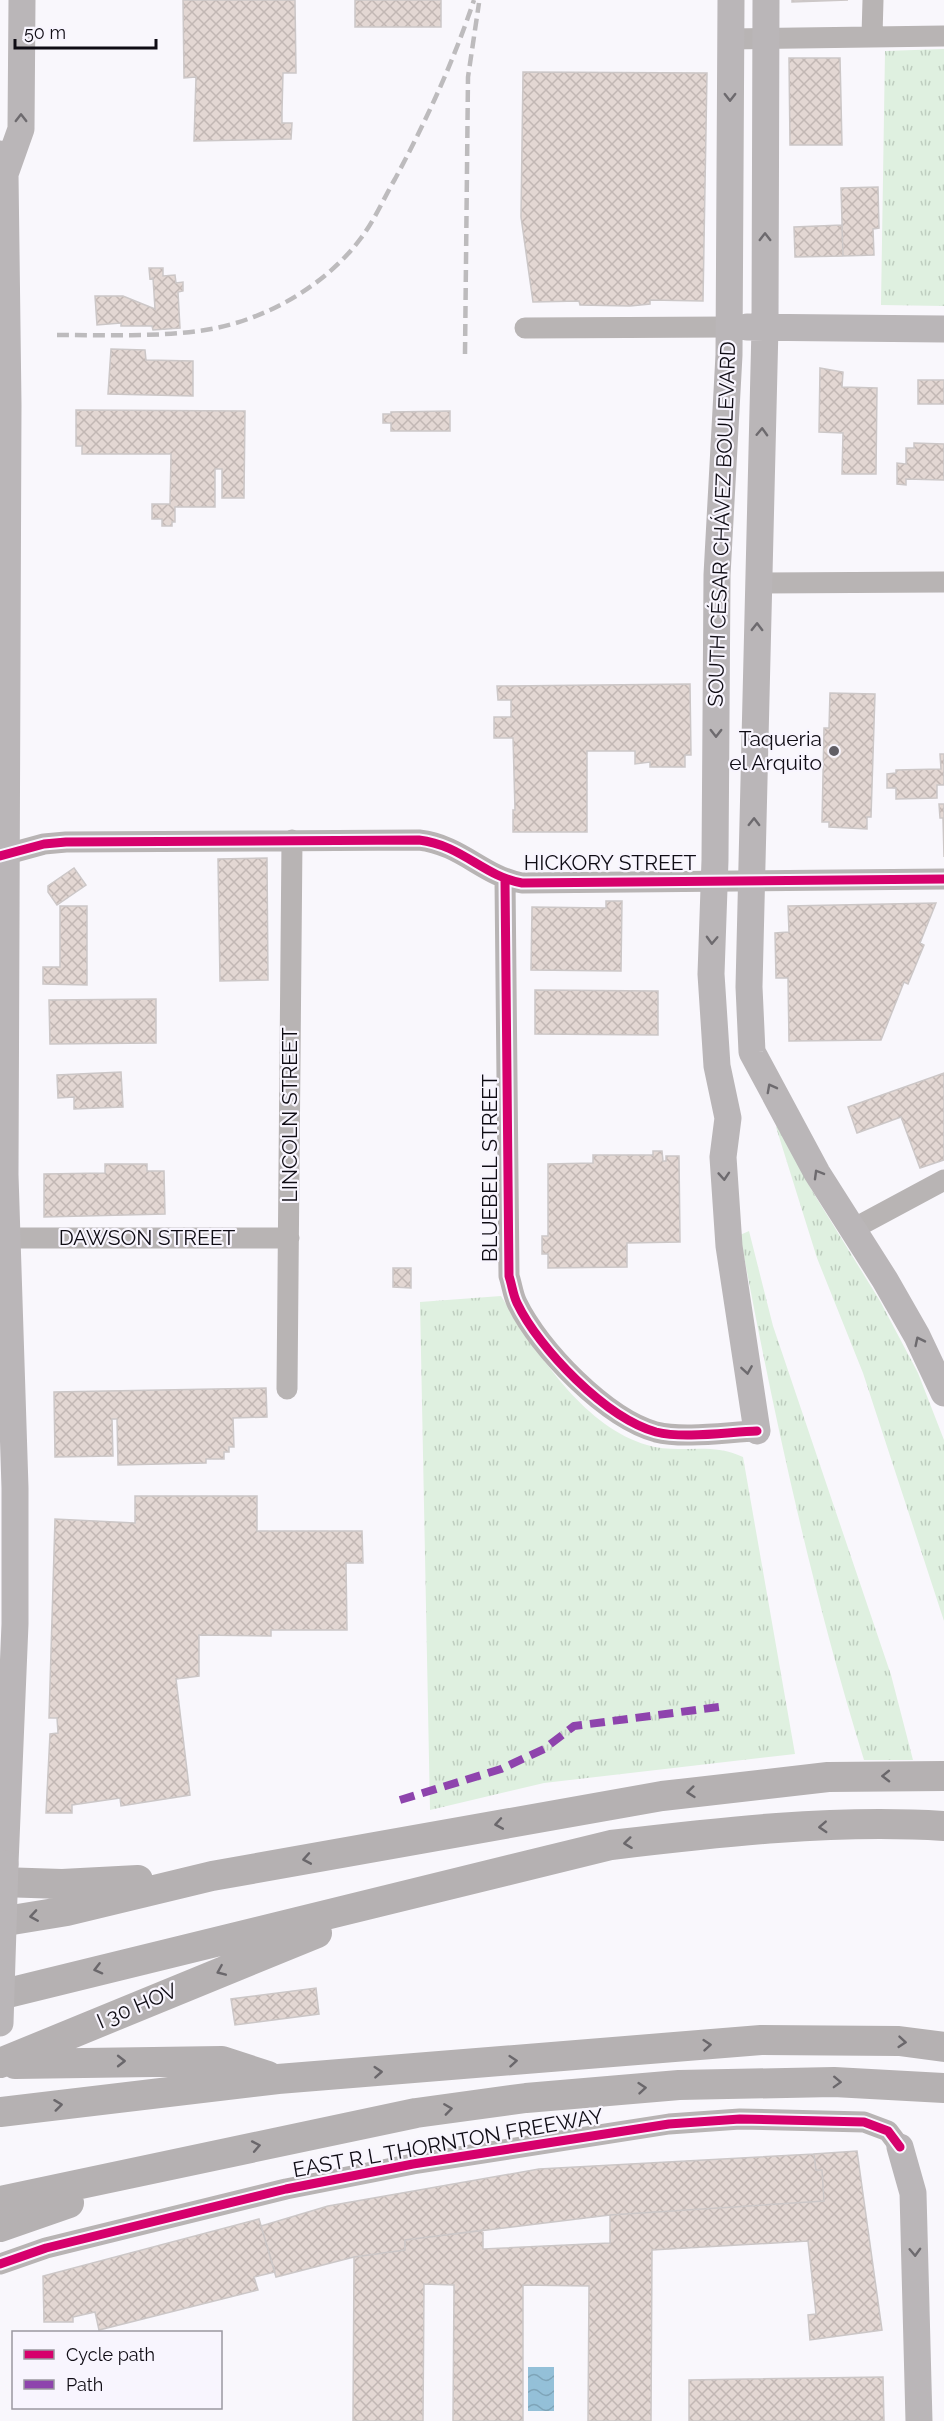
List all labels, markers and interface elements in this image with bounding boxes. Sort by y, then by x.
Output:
scale bar [15,12,156,50]
text: 50 m [24,22,66,43]
one-way arrow [724,93,736,102]
one-way arrow [15,114,27,123]
one-way arrow [759,233,771,242]
street label: SOUTH CÉSAR CHÁVEZ BOULEVARD [703,341,740,707]
one-way arrow [756,428,769,437]
one-way arrow [751,623,763,632]
place label: Taqueria el Arquito [729,726,822,775]
one-way arrow [710,728,722,737]
marker: Taqueria el Arquito [827,744,841,758]
one-way arrow [747,818,760,827]
street label: HICKORY STREET [524,850,696,875]
one-way arrow [706,935,718,944]
street label: LINCOLN STREET [277,1027,302,1203]
street label: BLUEBELL STREET [477,1074,502,1262]
one-way arrow [767,1084,778,1094]
one-way arrow [813,1170,825,1180]
one-way arrow [718,1172,731,1181]
street label: DAWSON STREET [59,1225,236,1250]
one-way arrow [914,1336,926,1347]
one-way arrow [740,1364,753,1374]
one-way arrow [881,1770,890,1782]
one-way arrow [687,1785,696,1798]
one-way arrow [494,1817,504,1830]
one-way arrow [818,1820,827,1833]
one-way arrow [624,1836,633,1849]
one-way arrow [303,1852,313,1865]
one-way arrow [29,1909,39,1922]
one-way arrow [93,1962,103,1975]
one-way arrow [216,1964,227,1976]
street label: I 30 HOV [93,1977,181,2034]
one-way arrow [897,2035,906,2048]
one-way arrow [703,2038,712,2051]
one-way arrow [117,2055,126,2067]
one-way arrow [508,2055,517,2068]
one-way arrow [373,2065,382,2078]
one-way arrow [832,2076,841,2089]
one-way arrow [637,2082,646,2095]
one-way arrow [54,2099,63,2112]
street label: EAST R L THORNTON FREEWAY [291,2103,605,2182]
one-way arrow [443,2103,452,2116]
one-way arrow [251,2140,261,2153]
one-way arrow [908,2247,921,2256]
legend [12,2331,222,2409]
text: Cycle path [66,2344,155,2365]
text: Path [66,2374,103,2395]

